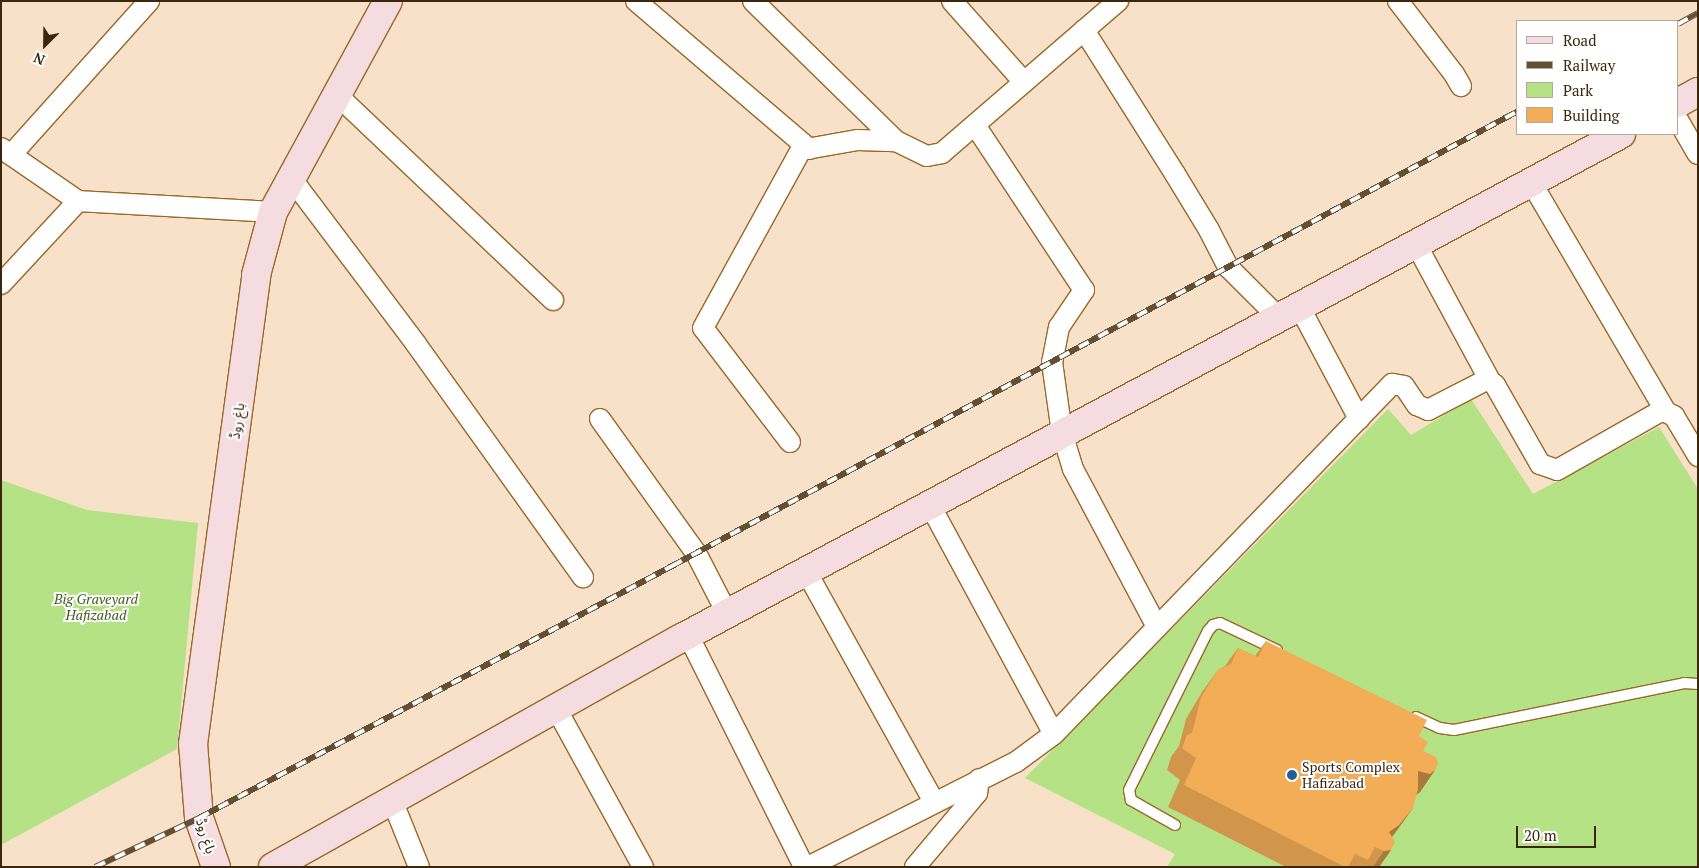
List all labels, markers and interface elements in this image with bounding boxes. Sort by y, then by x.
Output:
north arrow [20,20,70,70]
legend [1516,20,1679,135]
text: Road [1563,30,1596,50]
text: N [30,48,48,70]
text: Railway [1563,55,1615,75]
text: Park [1563,80,1593,100]
text: Building [1563,105,1620,125]
street label: باغ روڈ [226,402,248,440]
park label: Big Graveyard Hafizabad [54,591,138,624]
place label: Sports Complex Hafizabad [1302,759,1400,792]
marker: Sports Complex Hafizabad [1286,769,1298,781]
street label: باغ روڈ [192,816,220,856]
scale bar [1519,816,1599,848]
text: 20 m [1524,825,1557,845]

